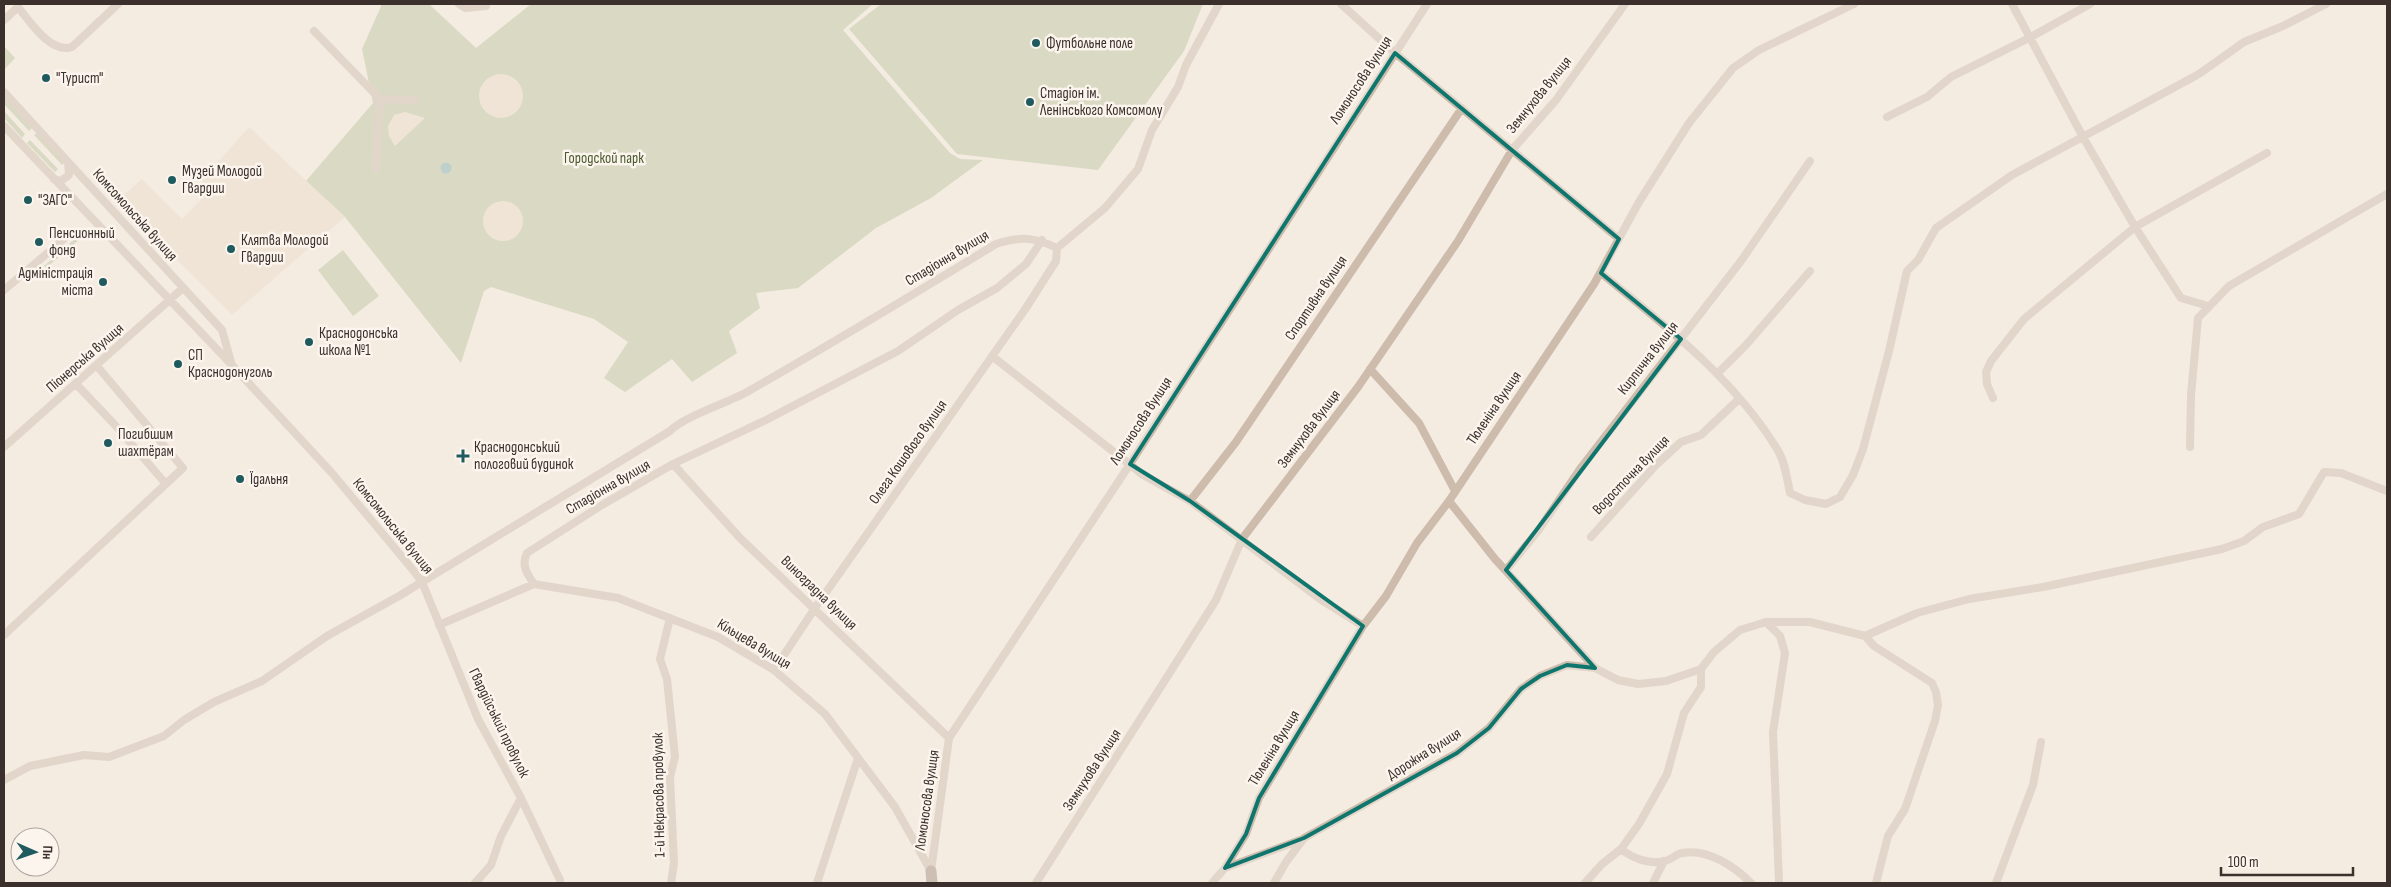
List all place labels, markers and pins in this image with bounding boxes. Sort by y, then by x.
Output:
place label: Футбольне поле [1046,34,1133,53]
marker: Футбольне поле [1030,37,1042,49]
place label: "Турист" [56,69,103,88]
marker: "Турист" [40,72,52,84]
place label: Стадіон ім. Ленінського Комсомолу [1039,84,1163,120]
marker: Стадіон ім. Ленінського Комсомолу [1024,96,1036,108]
place label: Музей Молодой Гвардии [182,162,262,198]
marker: Музей Молодой Гвардии [166,174,178,186]
place label: "ЗАГС" [38,191,72,210]
marker: "ЗАГС" [22,194,34,206]
place label: Пенсионный фонд [49,224,115,260]
place label: Клятва Молодой Гвардии [241,231,329,267]
marker: Пенсионный фонд [33,236,45,248]
marker: Клятва Молодой Гвардии [225,243,237,255]
place label: Адміністрація міста [17,264,93,300]
marker: Адміністрація міста [97,276,109,288]
place label: Краснодонська школа №1 [319,324,398,360]
marker: Краснодонська школа №1 [303,336,315,348]
place label: СП Краснодонуголь [188,346,272,382]
marker: СП Краснодонуголь [172,358,184,370]
place label: Погибшим шахтёрам [118,425,174,461]
marker: Погибшим шахтёрам [102,437,114,449]
place label: Краснодонський пологовий будинок [474,438,574,474]
marker: Краснодонський пологовий будинок [456,449,470,463]
place label: Їдальня [249,470,288,489]
marker: Їдальня [234,473,246,485]

